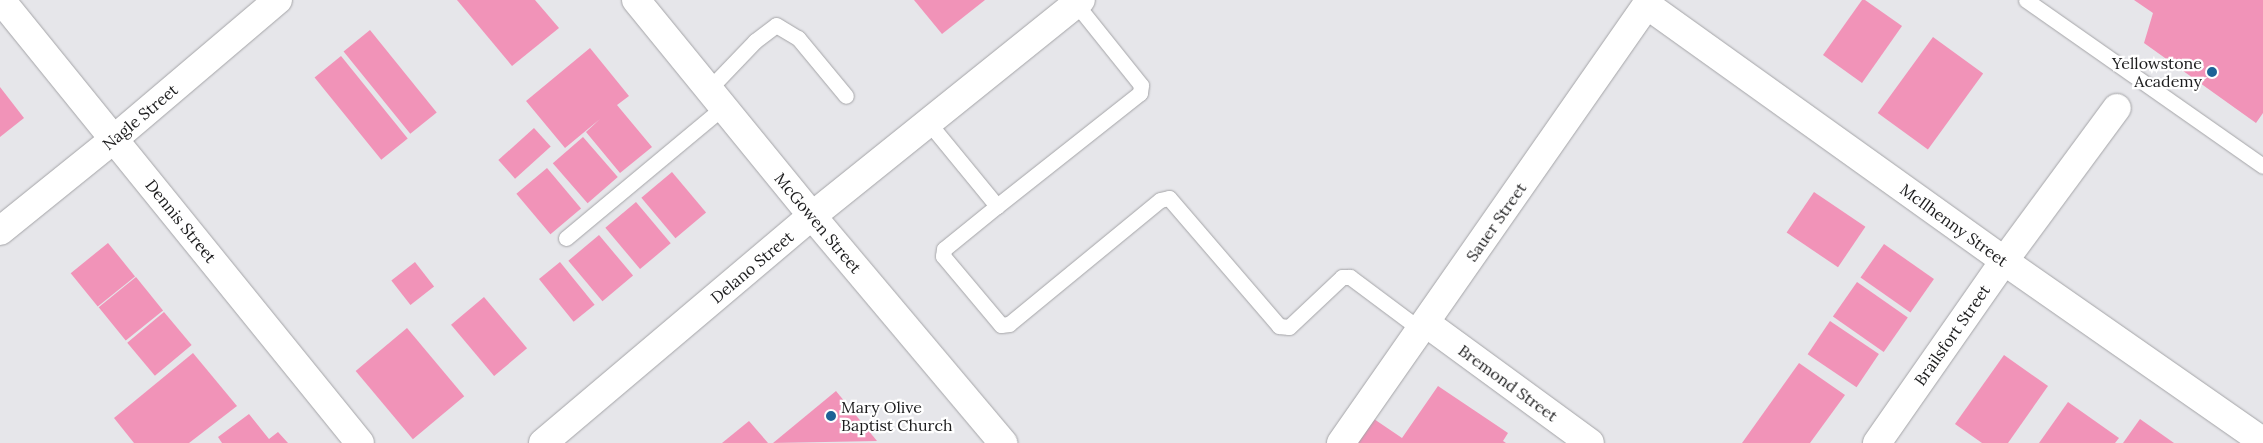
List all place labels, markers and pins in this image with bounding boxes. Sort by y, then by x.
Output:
place label: Yellowstone Academy [2112,53,2202,91]
marker: Yellowstone Academy [2206,66,2218,78]
place label: Mary Olive Baptist Church [841,397,952,435]
marker: Mary Olive Baptist Church [825,410,837,422]

